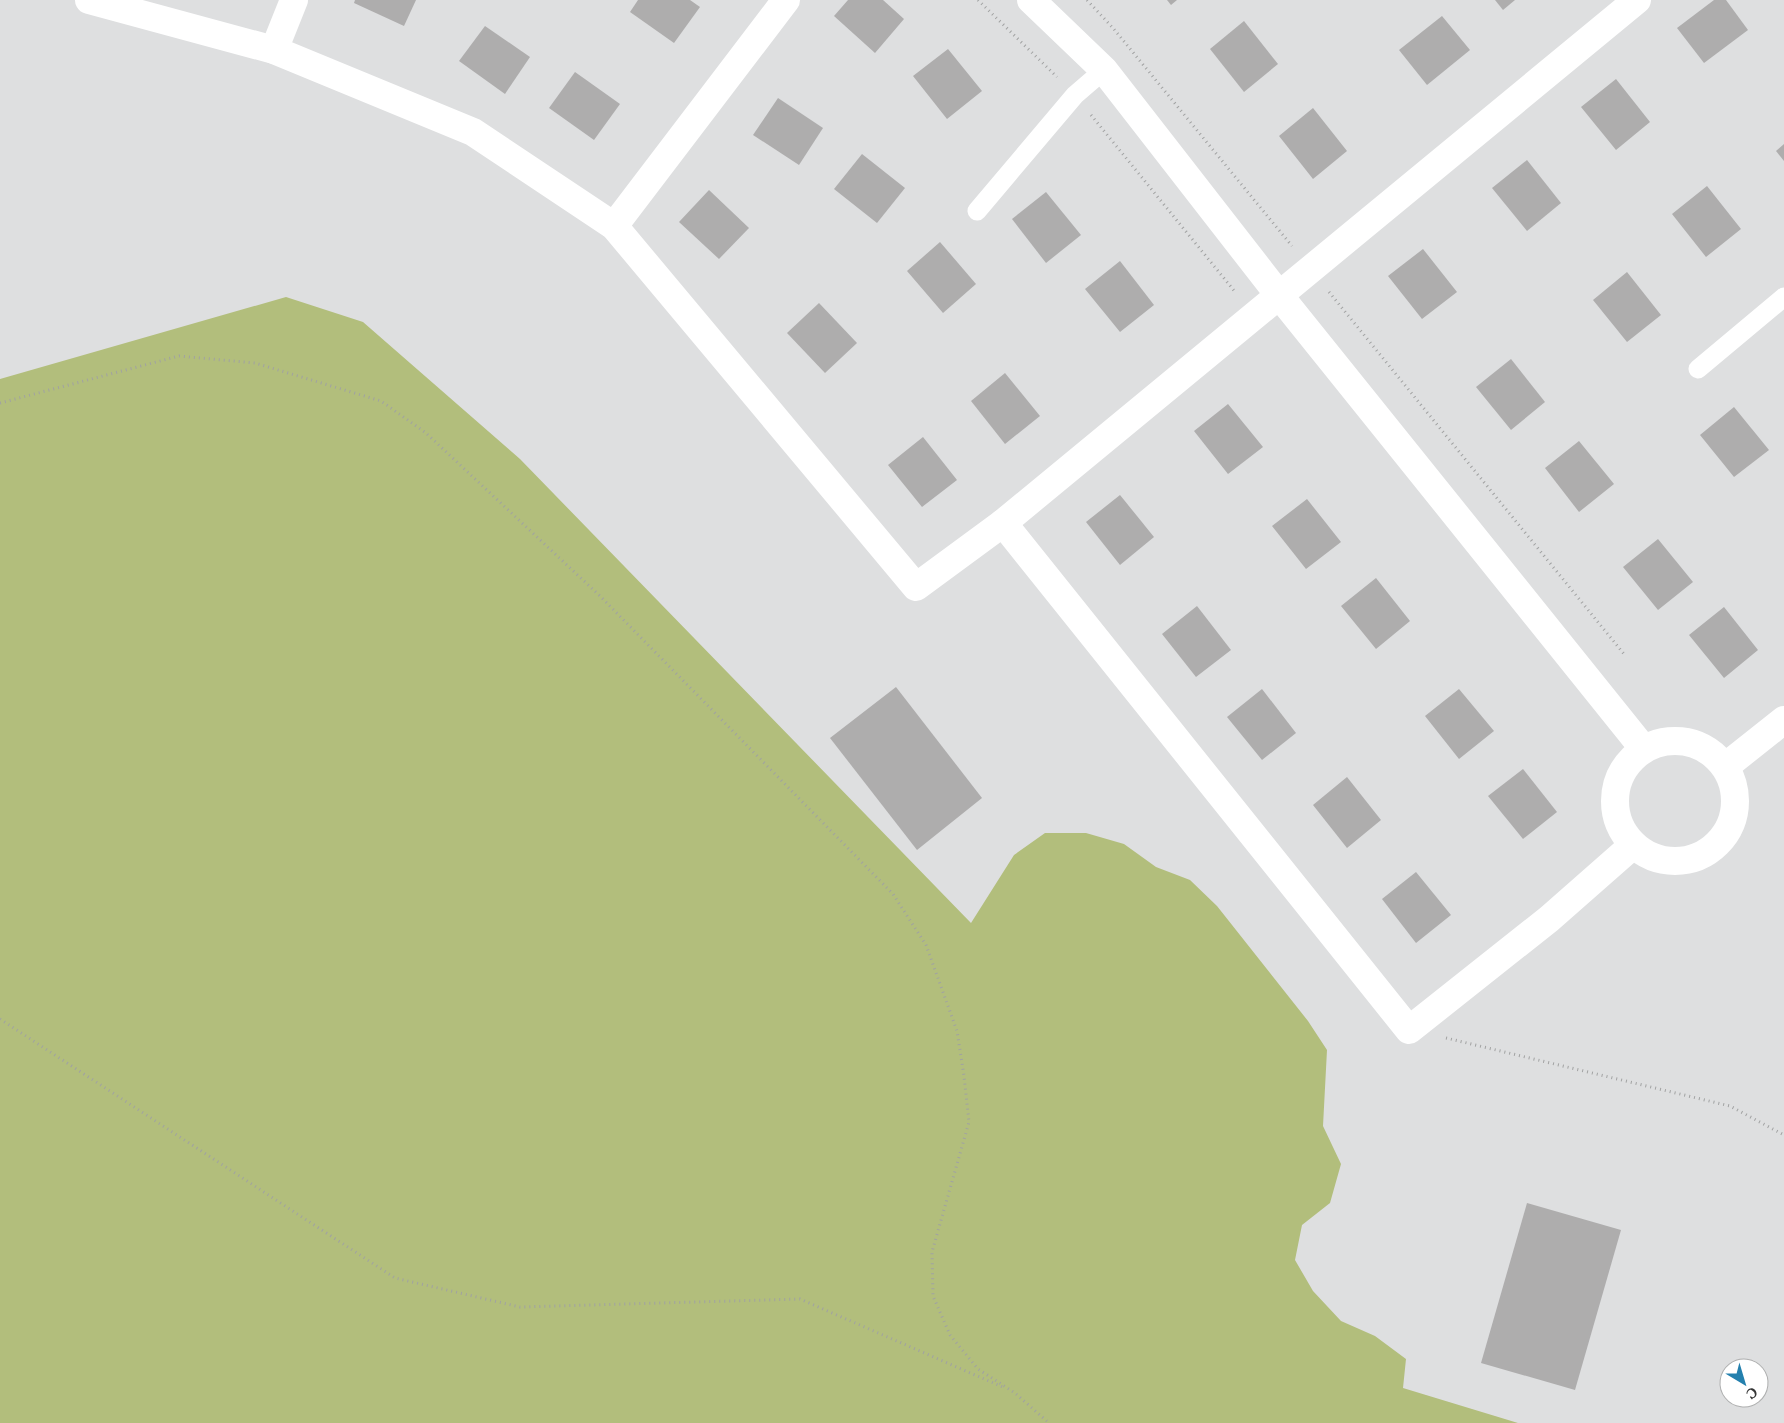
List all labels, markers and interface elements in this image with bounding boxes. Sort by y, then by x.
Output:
north arrow [1719,1358,1769,1408]
text: С [1742,1383,1761,1404]

